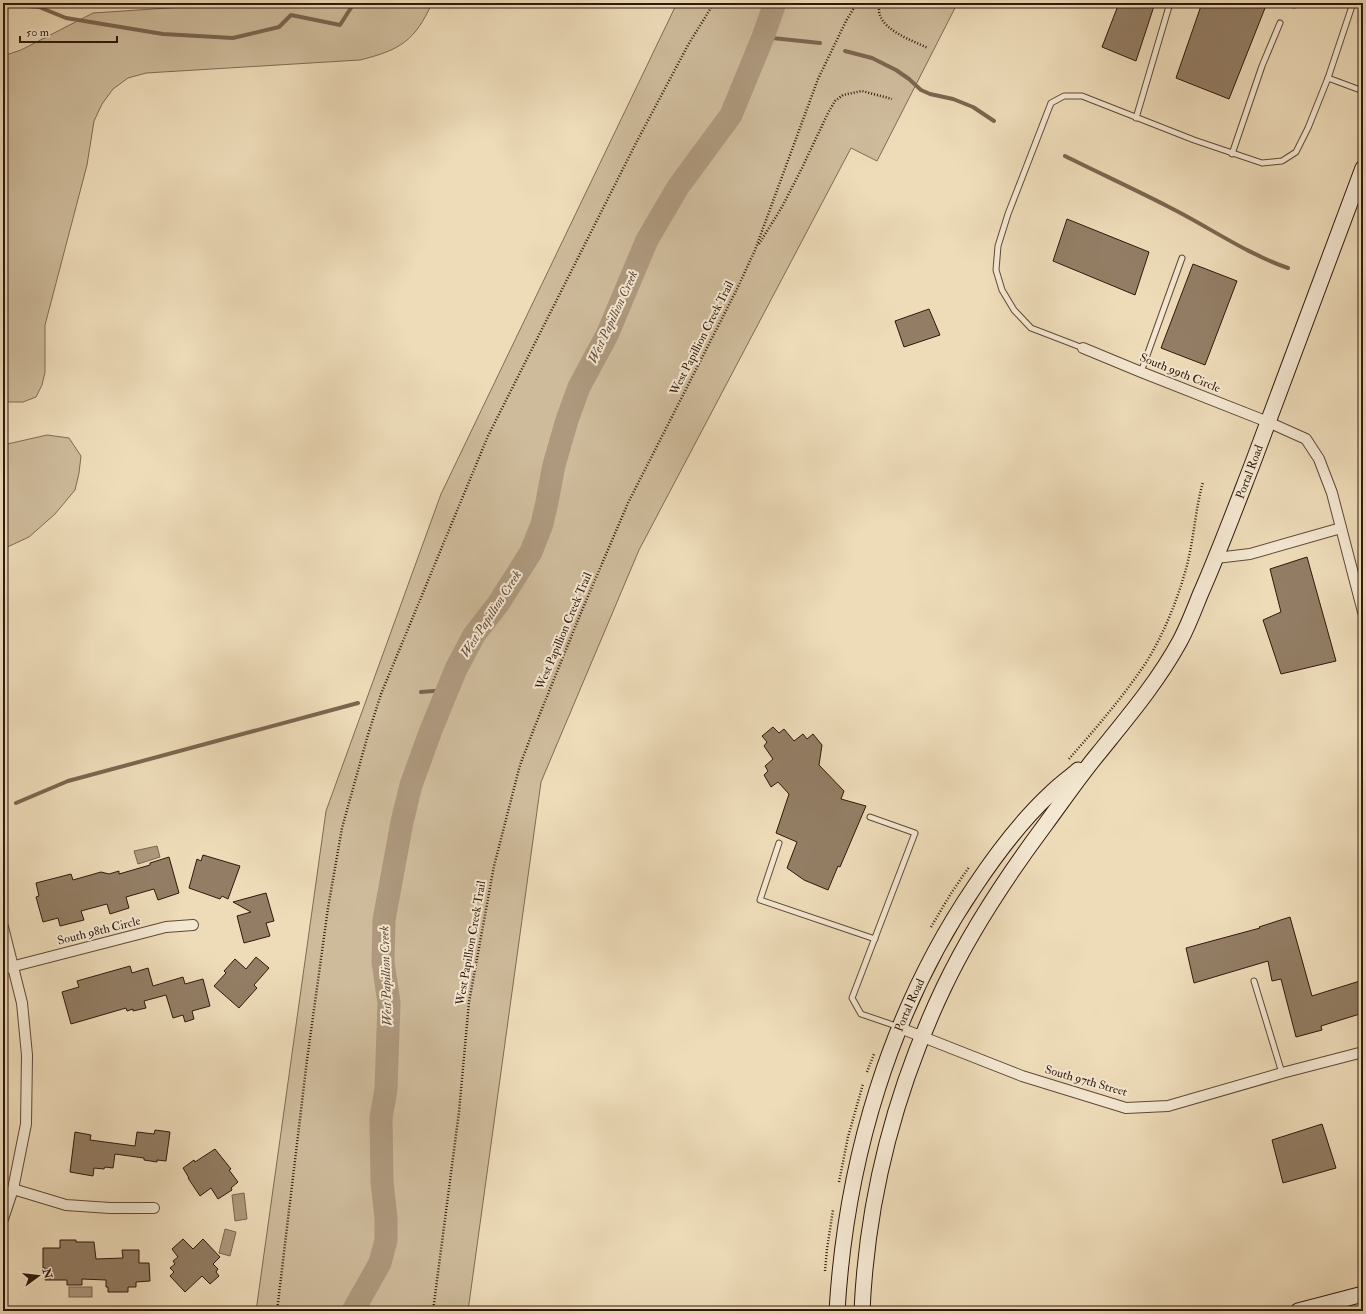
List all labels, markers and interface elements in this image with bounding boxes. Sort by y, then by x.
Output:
scale bar [20,18,117,44]
text: 50 m [26,25,50,40]
water label: West Papillion Creek [585,268,641,366]
street label: West Papillion Creek Trail [666,278,737,398]
street label: South 99th Circle [1138,350,1222,396]
street label: Portal Road [1232,443,1266,501]
water label: West Papillion Creek [457,568,525,660]
street label: West Papillion Creek Trail [532,570,596,693]
street label: West Papillion Creek Trail [452,880,489,1007]
street label: South 98th Circle [56,913,142,949]
water label: West Papillion Creek [376,926,396,1026]
street label: Portal Road [891,976,928,1034]
street label: South 97th Street [1043,1062,1129,1100]
north arrow [18,1256,58,1296]
text: N [39,1266,55,1281]

